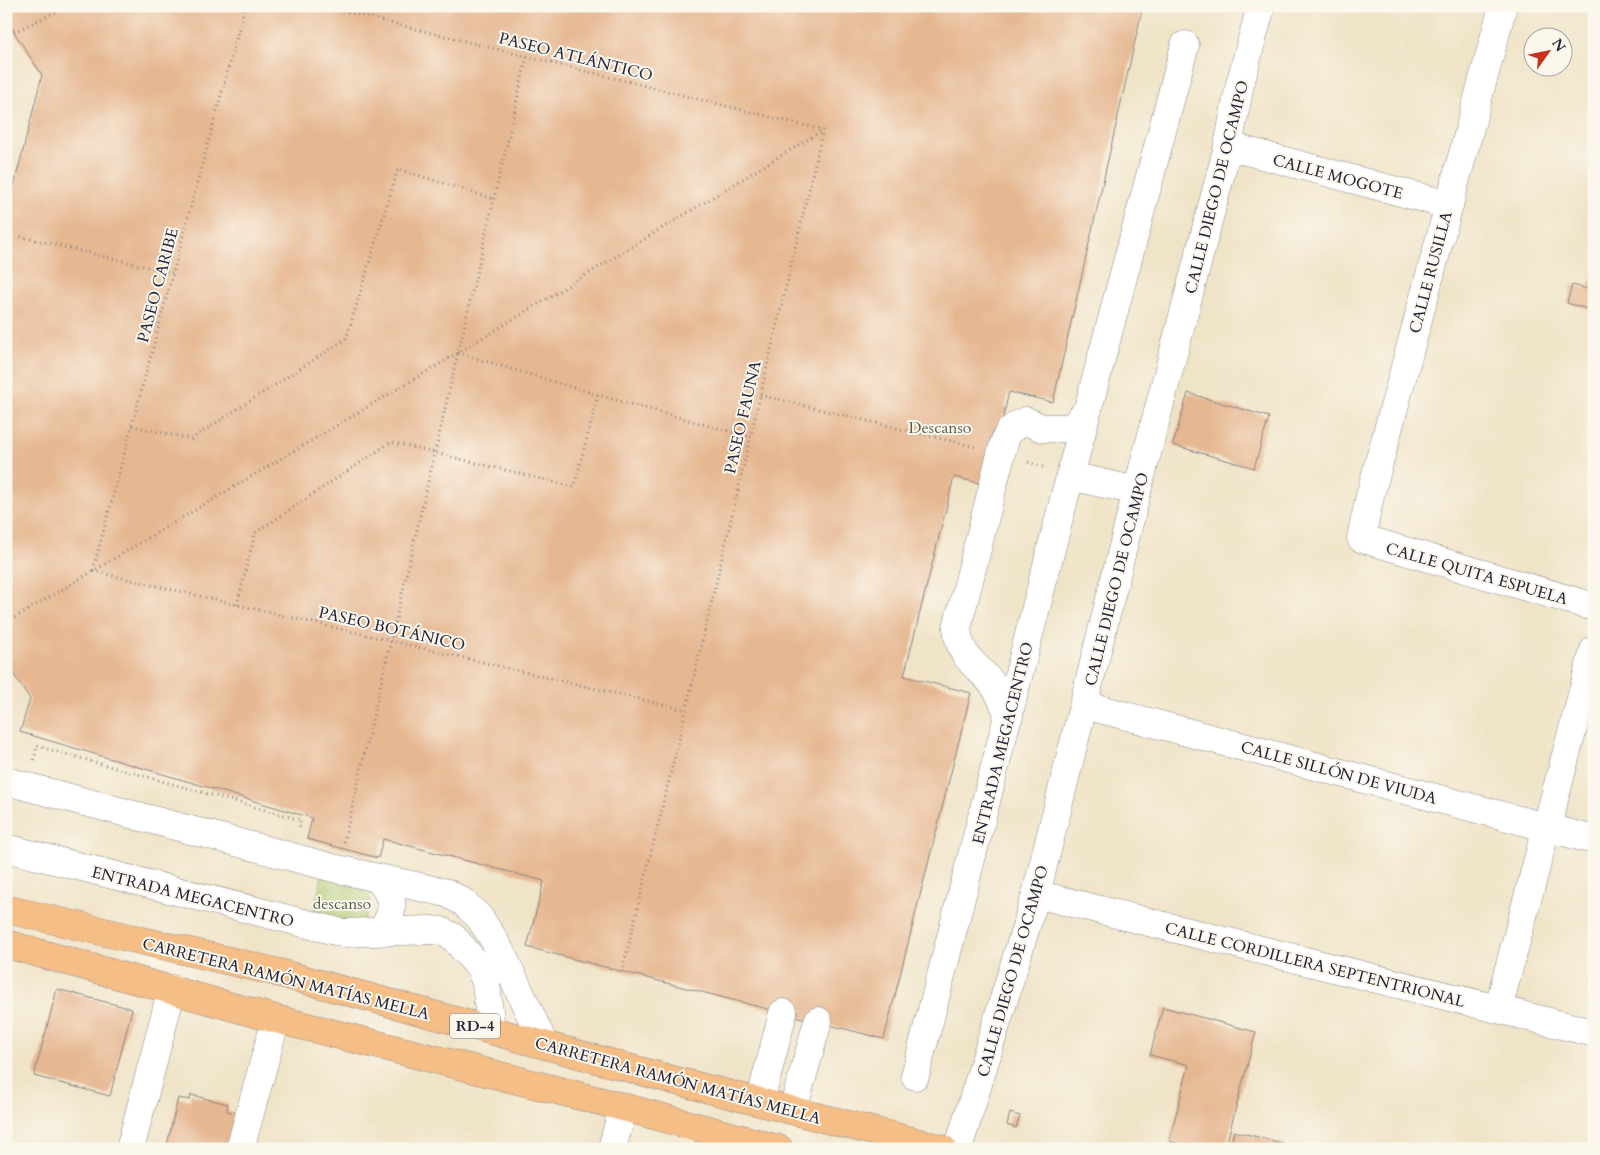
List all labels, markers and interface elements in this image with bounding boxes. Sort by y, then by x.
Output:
street label: PASEO ATLÁNTICO [496,27,655,87]
north arrow [1522,28,1572,78]
text: N [1547,35,1570,55]
street label: CALLE DIEGO DE OCAMPO [1180,78,1254,296]
street label: CALLE MOGOTE [1270,149,1405,205]
street label: CALLE RUSILLA [1404,208,1458,336]
street label: PASEO CARIBE [132,225,184,345]
street label: PASEO FAUNA [719,358,767,476]
park label: Descanso [909,417,972,439]
street label: CALLE DIEGO DE OCAMPO [1080,470,1154,688]
street label: CALLE QUITA ESPUELA [1383,537,1571,611]
street label: PASEO BOTÁNICO [316,601,467,657]
street label: ENTRADA MEGACENTRO [967,640,1039,847]
street label: CALLE SILLÓN DE VIUDA [1238,736,1440,810]
street label: ENTRADA MEGACENTRO [89,861,296,933]
street label: CALLE DIEGO DE OCAMPO [972,863,1054,1080]
park label: descanso [313,893,372,915]
street label: CALLE CORDILLERA SEPTENTRIONAL [1163,917,1467,1013]
street label: CARRETERA RAMÓN MATÍAS MELLA [140,933,432,1025]
road number: RD-4 [450,1014,500,1038]
street label: CARRETERA RAMÓN MATÍAS MELLA [532,1032,824,1130]

